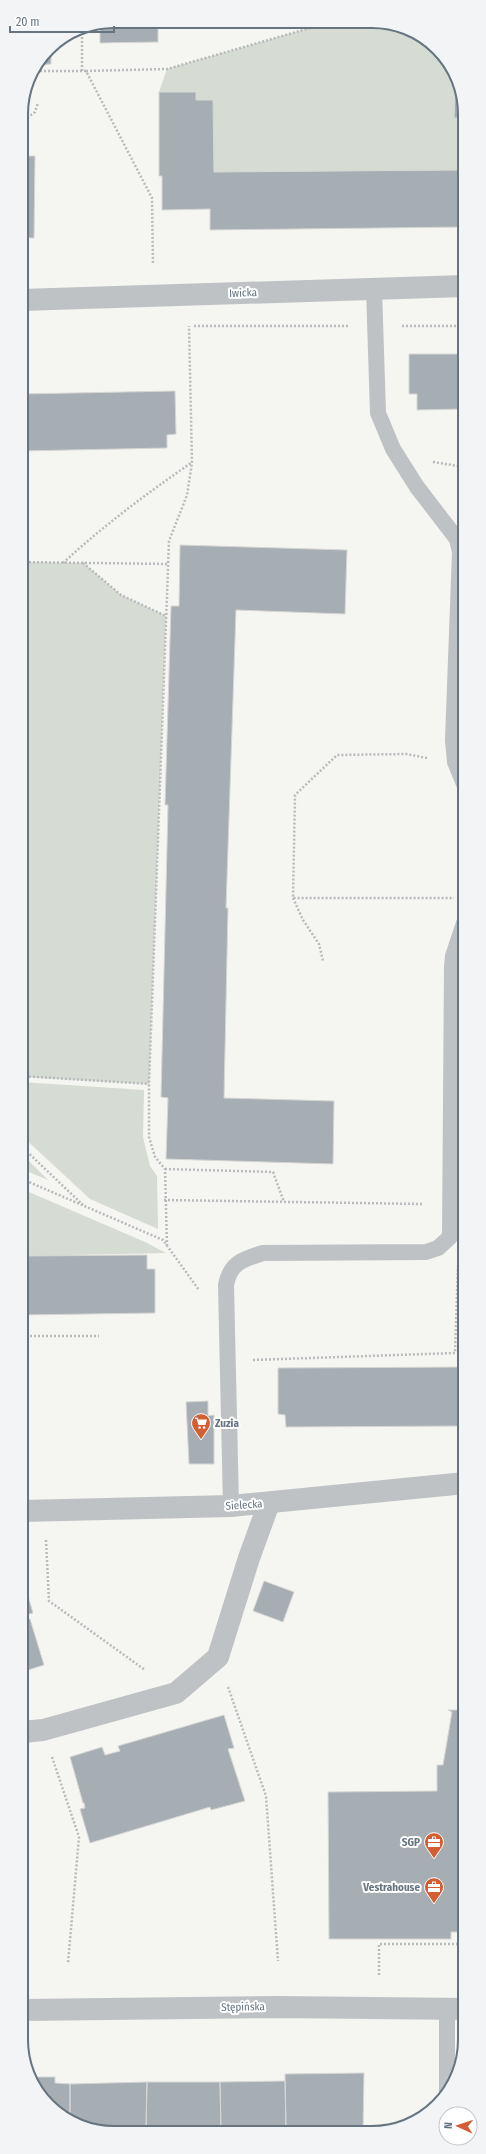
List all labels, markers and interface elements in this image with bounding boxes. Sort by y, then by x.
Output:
scale bar [10,8,114,34]
text: 20 m [16,15,40,29]
street label: Iwicka [229,286,257,300]
supermarket icon: Zuzia [190,1412,212,1440]
place label: Zuzia [215,1417,239,1430]
street label: Sielecka [225,1497,263,1513]
office icon: SGP [423,1831,445,1859]
place label: SGP [402,1836,420,1849]
office icon: Vestrahouse [423,1876,445,1904]
place label: Vestrahouse [362,1881,420,1894]
street label: Stępińska [221,2000,265,2014]
north arrow [438,2106,478,2146]
text: N [442,2122,455,2129]

